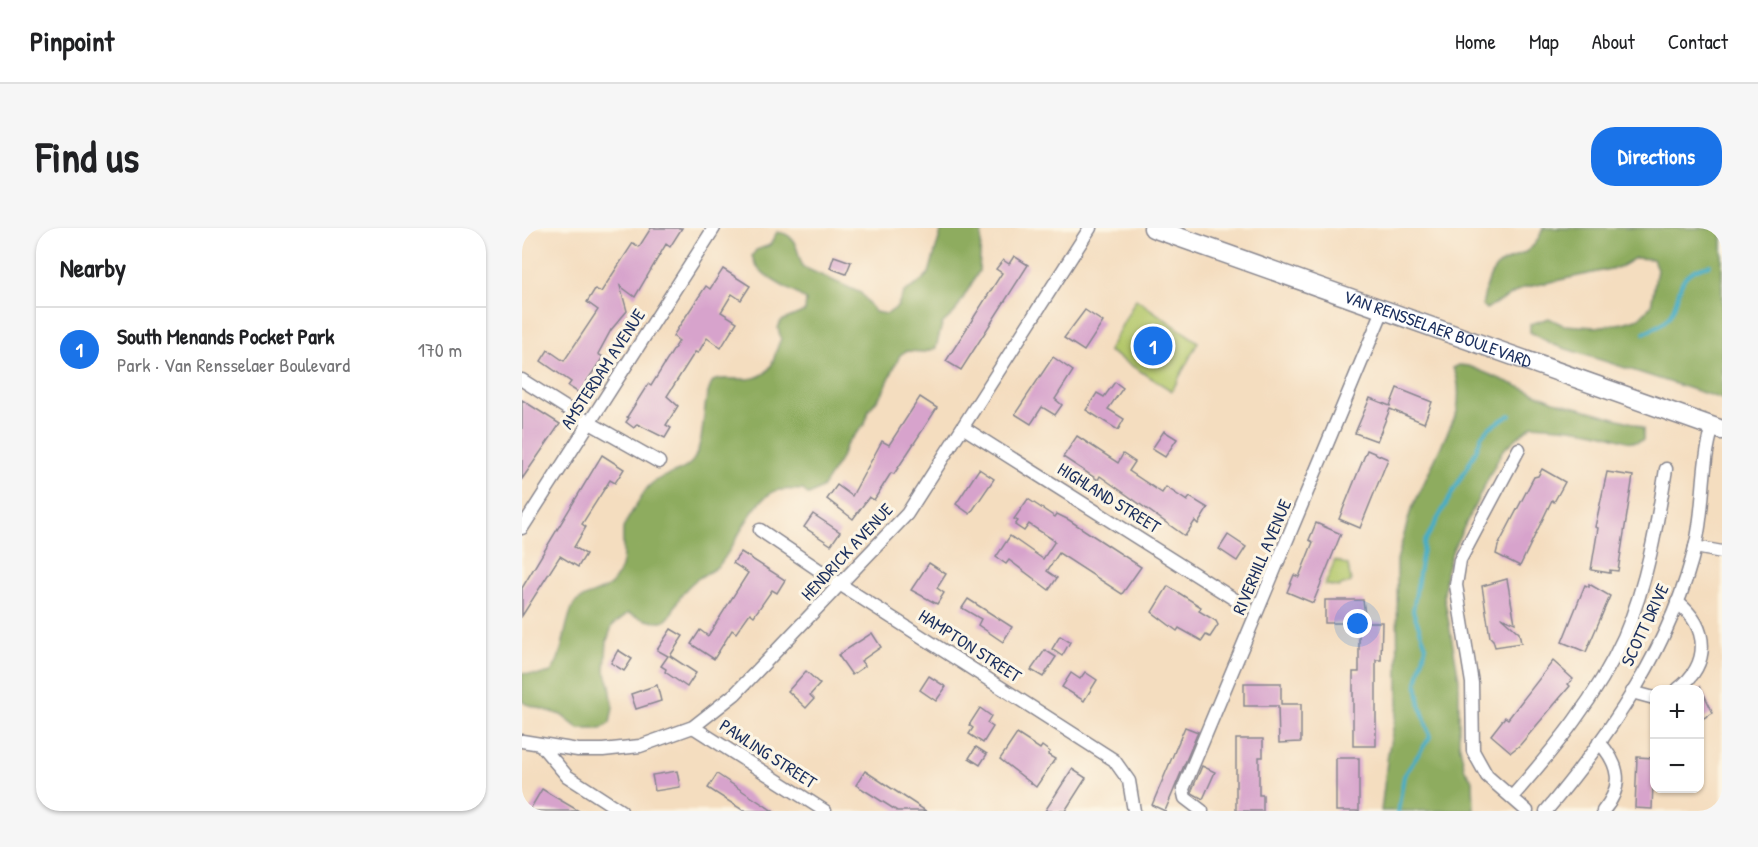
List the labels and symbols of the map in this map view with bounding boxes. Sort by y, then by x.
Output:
street label: VAN RENSSELAER BOULEVARD [1340,284,1536,374]
street label: AMSTERDAM AVENUE [554,304,651,434]
pin: 1 [1134,324,1172,368]
street label: HIGHLAND STREET [1053,456,1166,539]
street label: RIVERHILL AVENUE [1226,495,1297,618]
street label: HENDRICK AVENUE [795,498,898,606]
street label: SCOTT DRIVE [1615,580,1675,670]
street label: HAMPTON STREET [914,603,1027,688]
your location [1343,609,1372,638]
street label: PAWLING STREET [715,713,822,795]

